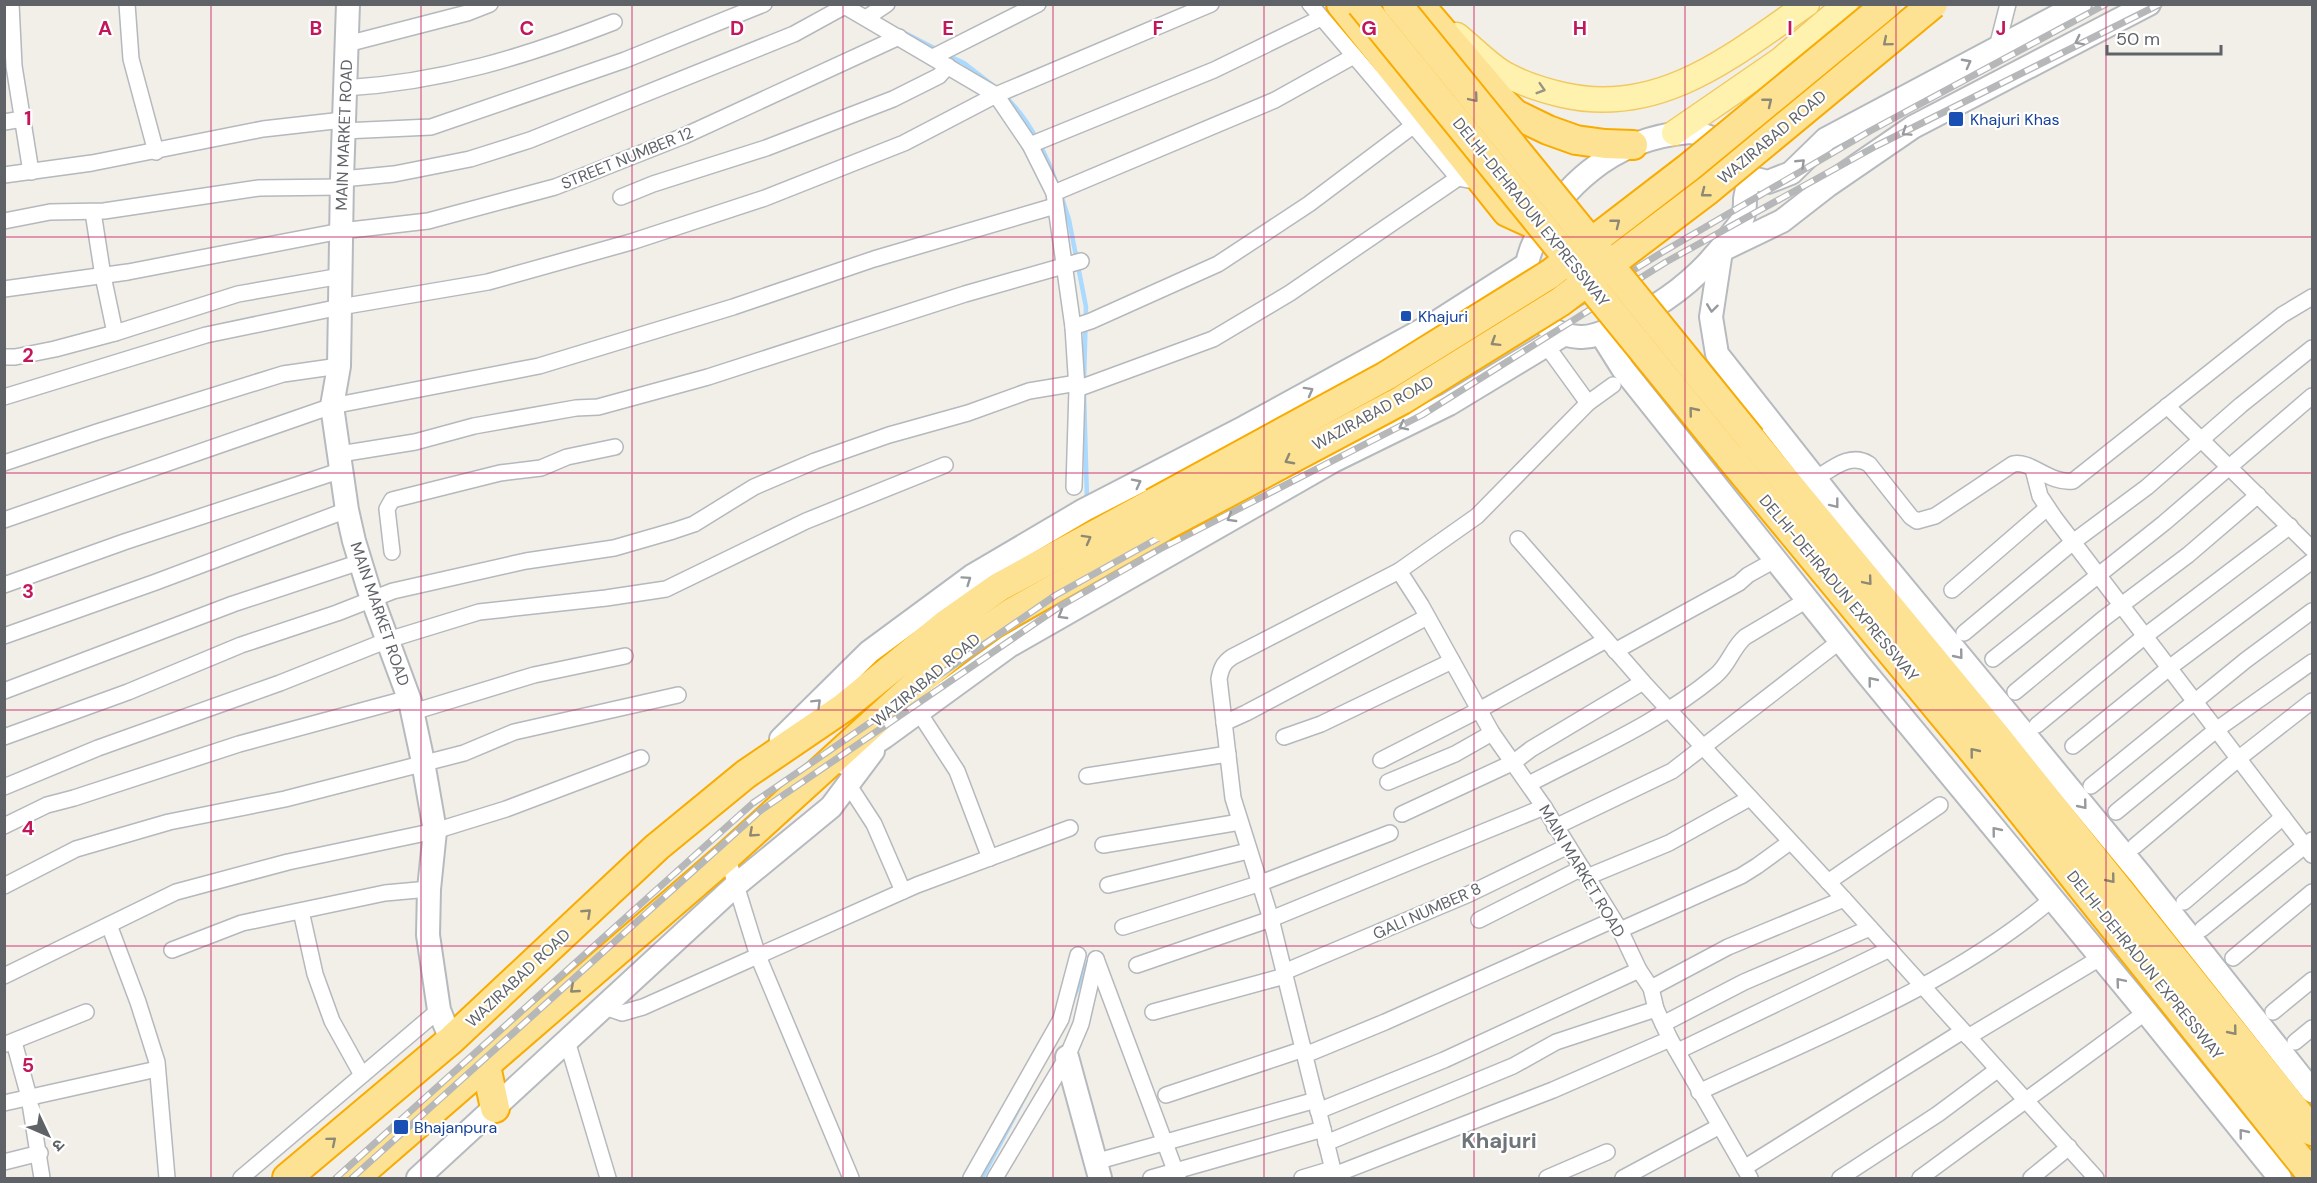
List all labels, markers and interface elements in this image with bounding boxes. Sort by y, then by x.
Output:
text: A [98,15,112,41]
text: B [310,15,322,41]
text: C [520,15,534,41]
text: D [730,15,744,41]
text: E [942,15,954,41]
text: F [1152,15,1164,41]
text: G [1361,15,1377,41]
text: H [1573,15,1587,41]
text: I [1787,15,1793,41]
text: J [1996,15,2006,41]
scale bar [2107,18,2221,56]
text: 50 m [2116,27,2160,51]
one-way arrow [1883,34,1894,45]
one-way arrow [2074,34,2085,45]
street label: MAIN MARKET ROAD [331,59,357,211]
one-way arrow [1960,59,1971,70]
one-way arrow [1535,82,1546,94]
street label: WAZIRABAD ROAD [1713,85,1831,189]
one-way arrow [1467,91,1478,102]
one-way arrow [1761,98,1772,109]
text: 1 [24,105,32,131]
place label: Khajuri Khas [1970,109,2060,130]
marker: Khajuri Khas [1947,110,1965,128]
street label: DELHI-DEHRADUN EXPRESSWAY [1448,113,1614,311]
street label: STREET NUMBER 12 [558,122,696,194]
one-way arrow [1902,125,1913,136]
one-way arrow [1793,160,1804,171]
one-way arrow [1700,185,1711,196]
one-way arrow [1609,220,1620,231]
one-way arrow [1707,304,1719,313]
place label: Khajuri [1418,306,1468,327]
marker: Khajuri [1399,309,1413,323]
one-way arrow [1491,335,1501,347]
text: 2 [22,342,34,368]
street label: WAZIRABAD ROAD [1309,371,1437,455]
one-way arrow [1303,387,1313,399]
one-way arrow [1689,407,1700,418]
one-way arrow [1399,419,1410,431]
one-way arrow [1285,453,1295,464]
one-way arrow [1130,479,1141,490]
street label: DELHI-DEHRADUN EXPRESSWAY [1755,490,1923,686]
one-way arrow [1828,497,1839,508]
one-way arrow [1227,511,1237,522]
one-way arrow [1080,535,1091,546]
street label: MAIN MARKET ROAD [345,539,415,689]
one-way arrow [1861,575,1872,586]
one-way arrow [961,576,972,587]
text: 3 [22,578,34,604]
one-way arrow [1058,608,1068,619]
street label: WAZIRABAD ROAD [867,628,985,732]
one-way arrow [1951,648,1962,659]
one-way arrow [1868,677,1879,688]
one-way arrow [810,700,821,711]
one-way arrow [1970,748,1981,759]
one-way arrow [2075,798,2086,809]
street label: MAIN MARKET ROAD [1534,801,1630,941]
text: 4 [22,815,35,841]
one-way arrow [749,826,760,837]
one-way arrow [1992,827,2003,838]
street label: DELHI-DEHRADUN EXPRESSWAY [2062,866,2228,1064]
one-way arrow [2104,872,2115,883]
street label: GALI NUMBER 8 [1370,878,1484,944]
one-way arrow [580,909,590,920]
street label: WAZIRABAD ROAD [461,924,575,1032]
one-way arrow [2116,978,2127,989]
one-way arrow [570,982,581,993]
one-way arrow [2225,1024,2236,1035]
text: 5 [22,1052,34,1078]
north arrow [18,1105,78,1165]
place label: Bhajanpura [414,1117,497,1138]
marker: Bhajanpura [392,1118,410,1136]
district label: Khajuri [1461,1126,1537,1155]
one-way arrow [2240,1129,2251,1140]
text: उ [47,1134,69,1156]
one-way arrow [325,1137,336,1148]

